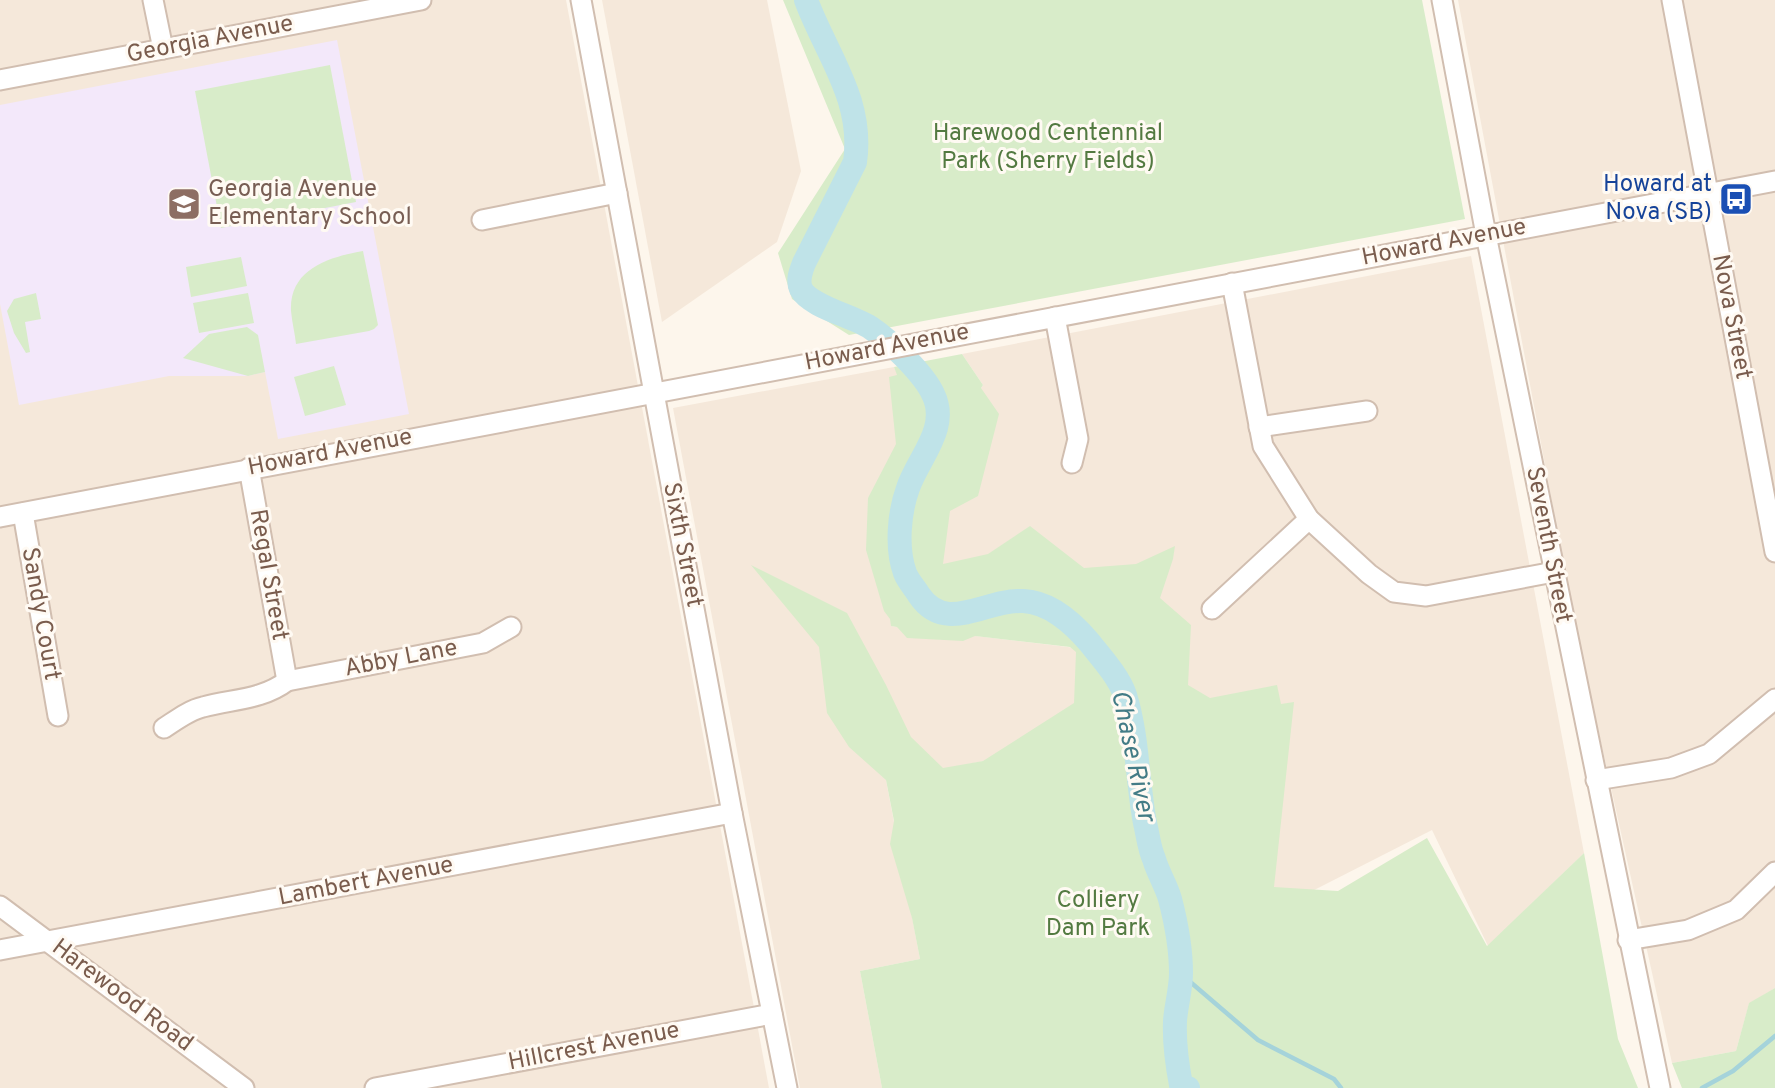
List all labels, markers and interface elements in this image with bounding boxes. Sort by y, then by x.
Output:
street label: Georgia Avenue [124,9,296,71]
park label: Harewood Centennial Park (Sherry Fields) [933,119,1163,177]
place label: Howard at Nova (SB) [1603,170,1712,228]
place label: Georgia Avenue Elementary School [208,175,412,233]
bus stop icon: Howard at Nova (SB) [1717,180,1755,218]
school or university icon: Georgia Avenue Elementary School [165,185,203,223]
street label: Howard Avenue [1359,212,1529,274]
street label: Nova Street [1704,252,1758,382]
street label: Howard Avenue [802,317,972,379]
street label: Howard Avenue [245,422,415,484]
street label: Seventh Street [1518,464,1578,626]
street label: Sixth Street [655,480,709,610]
street label: Regal Street [242,507,294,643]
street label: Sandy Court [14,545,66,683]
street label: Abby Lane [342,633,460,685]
water label: Chase River [1102,687,1162,827]
street label: Lambert Avenue [276,850,456,914]
park label: Colliery Dam Park [1046,886,1150,944]
street label: Harewood Road [45,933,199,1059]
street label: Hillcrest Avenue [506,1016,682,1078]

